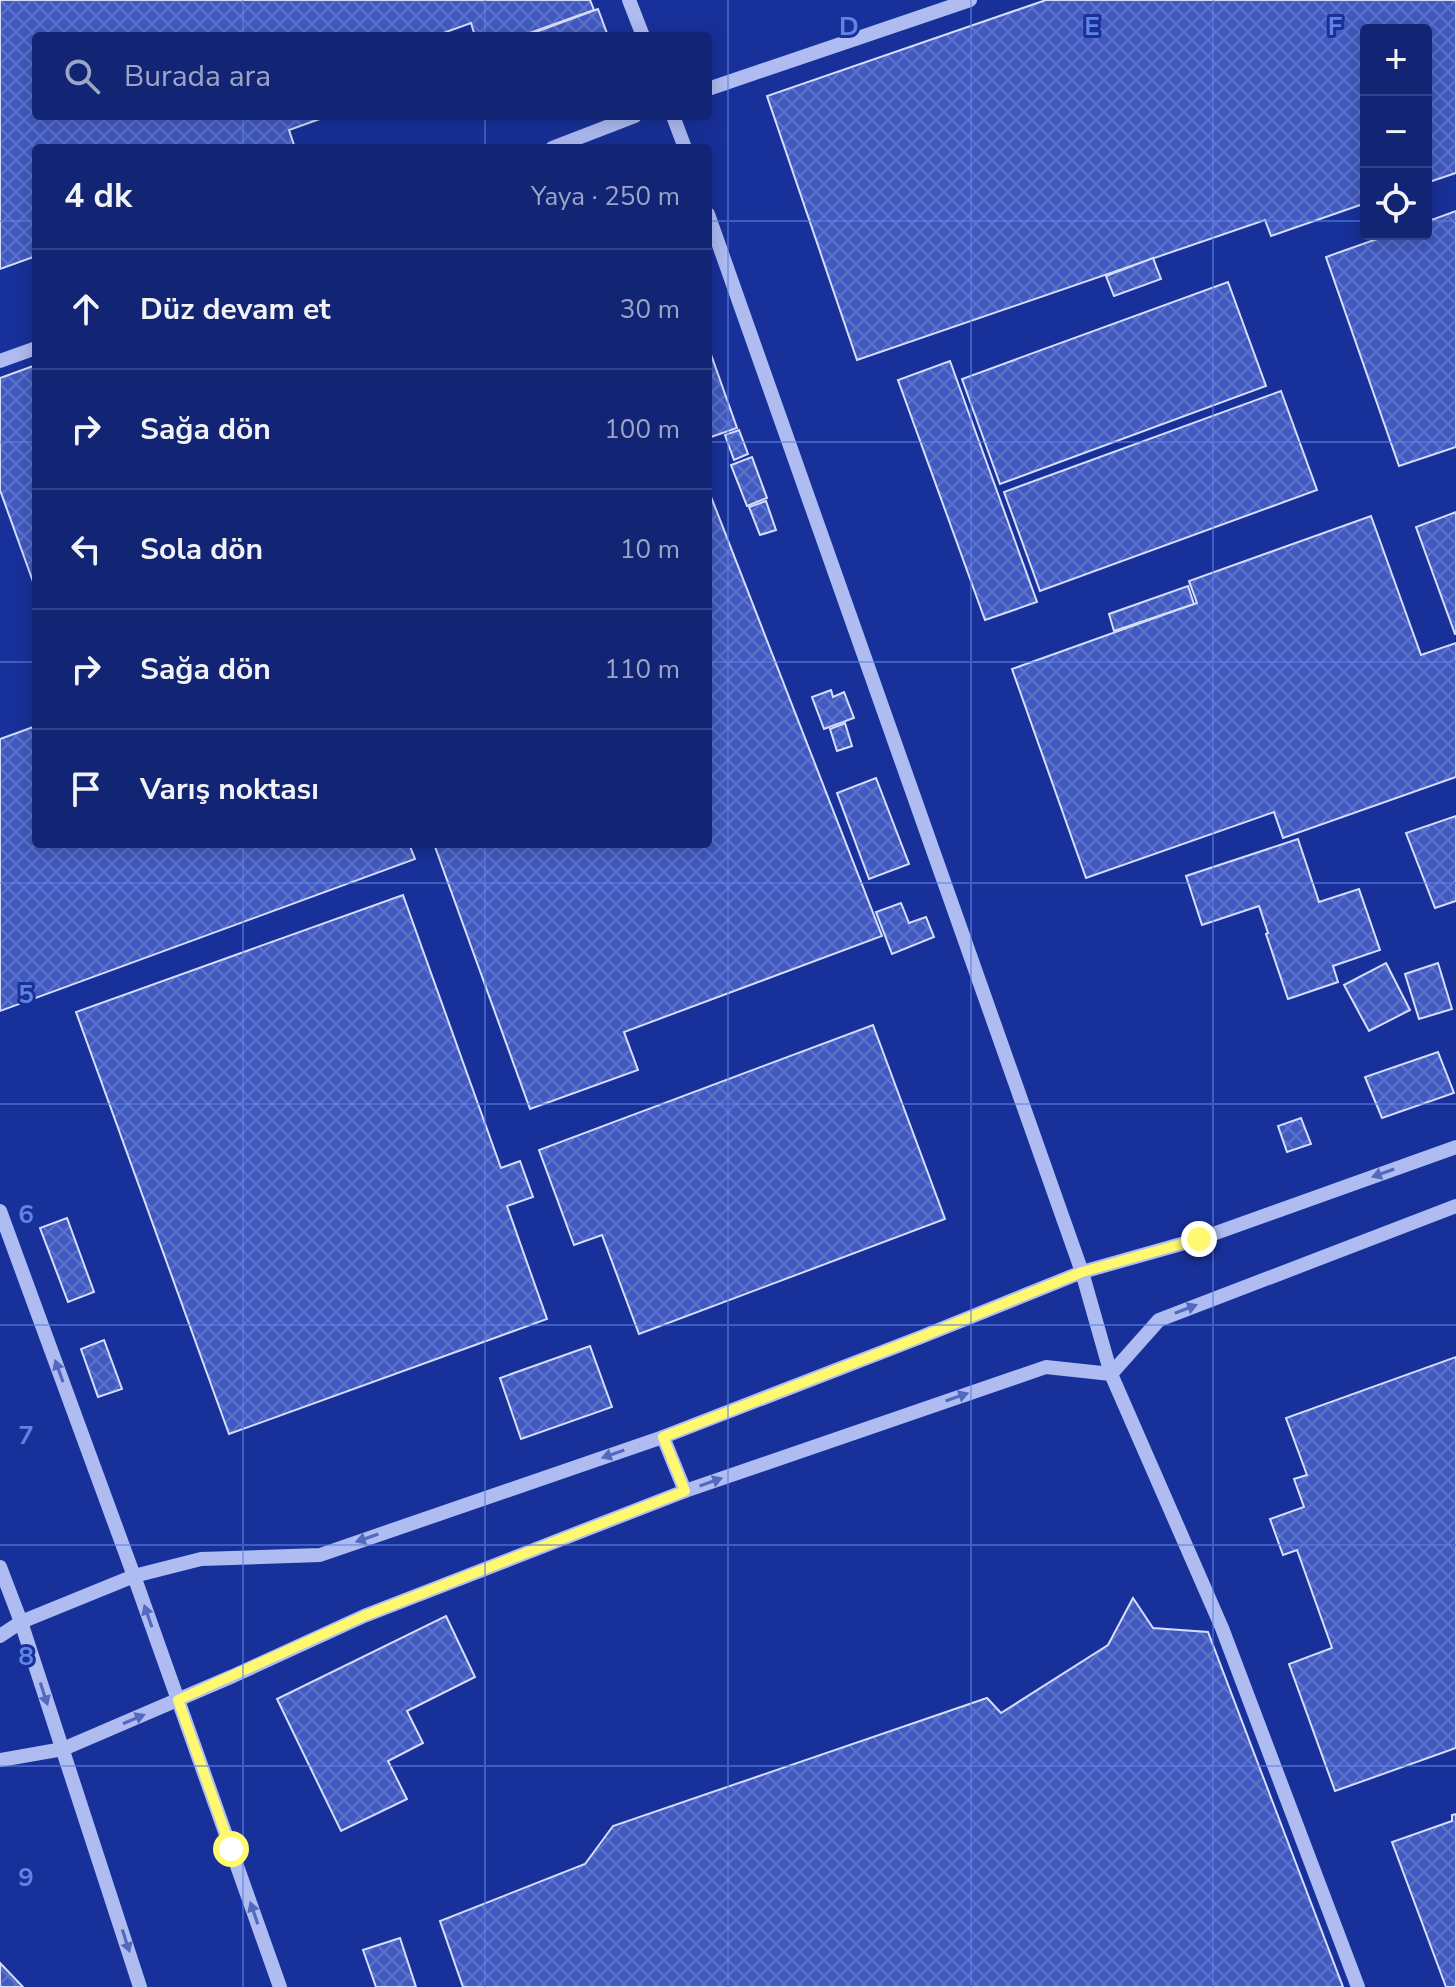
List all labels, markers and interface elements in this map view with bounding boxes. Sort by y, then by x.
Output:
text: D [839,9,859,44]
text: E [1084,9,1100,44]
text: F [1328,9,1342,44]
map controls [1360,24,1432,240]
button: + [1360,24,1432,96]
search box [32,32,712,120]
icon: search [60,54,104,98]
text: Burada ara [124,56,271,97]
button: − [1360,96,1432,168]
button: locate [1360,168,1432,240]
text: 4 dk [64,173,132,219]
text: Yaya · 250 m [531,179,680,214]
icon: ahead [64,287,108,331]
text: Düz devam et [140,289,331,330]
text: 30 m [620,292,680,327]
icon: right [64,407,108,451]
text: Sağa dön [140,409,271,450]
text: 100 m [604,412,680,447]
icon: left [64,527,108,571]
text: Sola dön [140,529,263,570]
text: 10 m [620,532,680,567]
icon: right [64,647,108,691]
text: Sağa dön [140,649,271,690]
text: 110 m [604,652,680,687]
icon: arrive [64,767,108,811]
text: Varış noktası [140,769,319,810]
text: 5 [18,977,34,1012]
one-way arrow [1370,1167,1394,1180]
text: 6 [18,1197,34,1232]
route end [1181,1221,1217,1257]
one-way arrow [1174,1302,1198,1315]
one-way arrow [53,1359,65,1383]
one-way arrow [946,1391,970,1403]
text: 7 [18,1418,34,1453]
one-way arrow [601,1448,625,1461]
one-way arrow [700,1475,724,1487]
one-way arrow [355,1533,379,1545]
one-way arrow [141,1604,154,1628]
text: 8 [18,1639,34,1674]
one-way arrow [39,1682,51,1706]
one-way arrow [122,1712,146,1725]
route start [213,1831,249,1867]
text: 9 [18,1860,34,1895]
one-way arrow [248,1901,260,1925]
one-way arrow [120,1929,132,1953]

